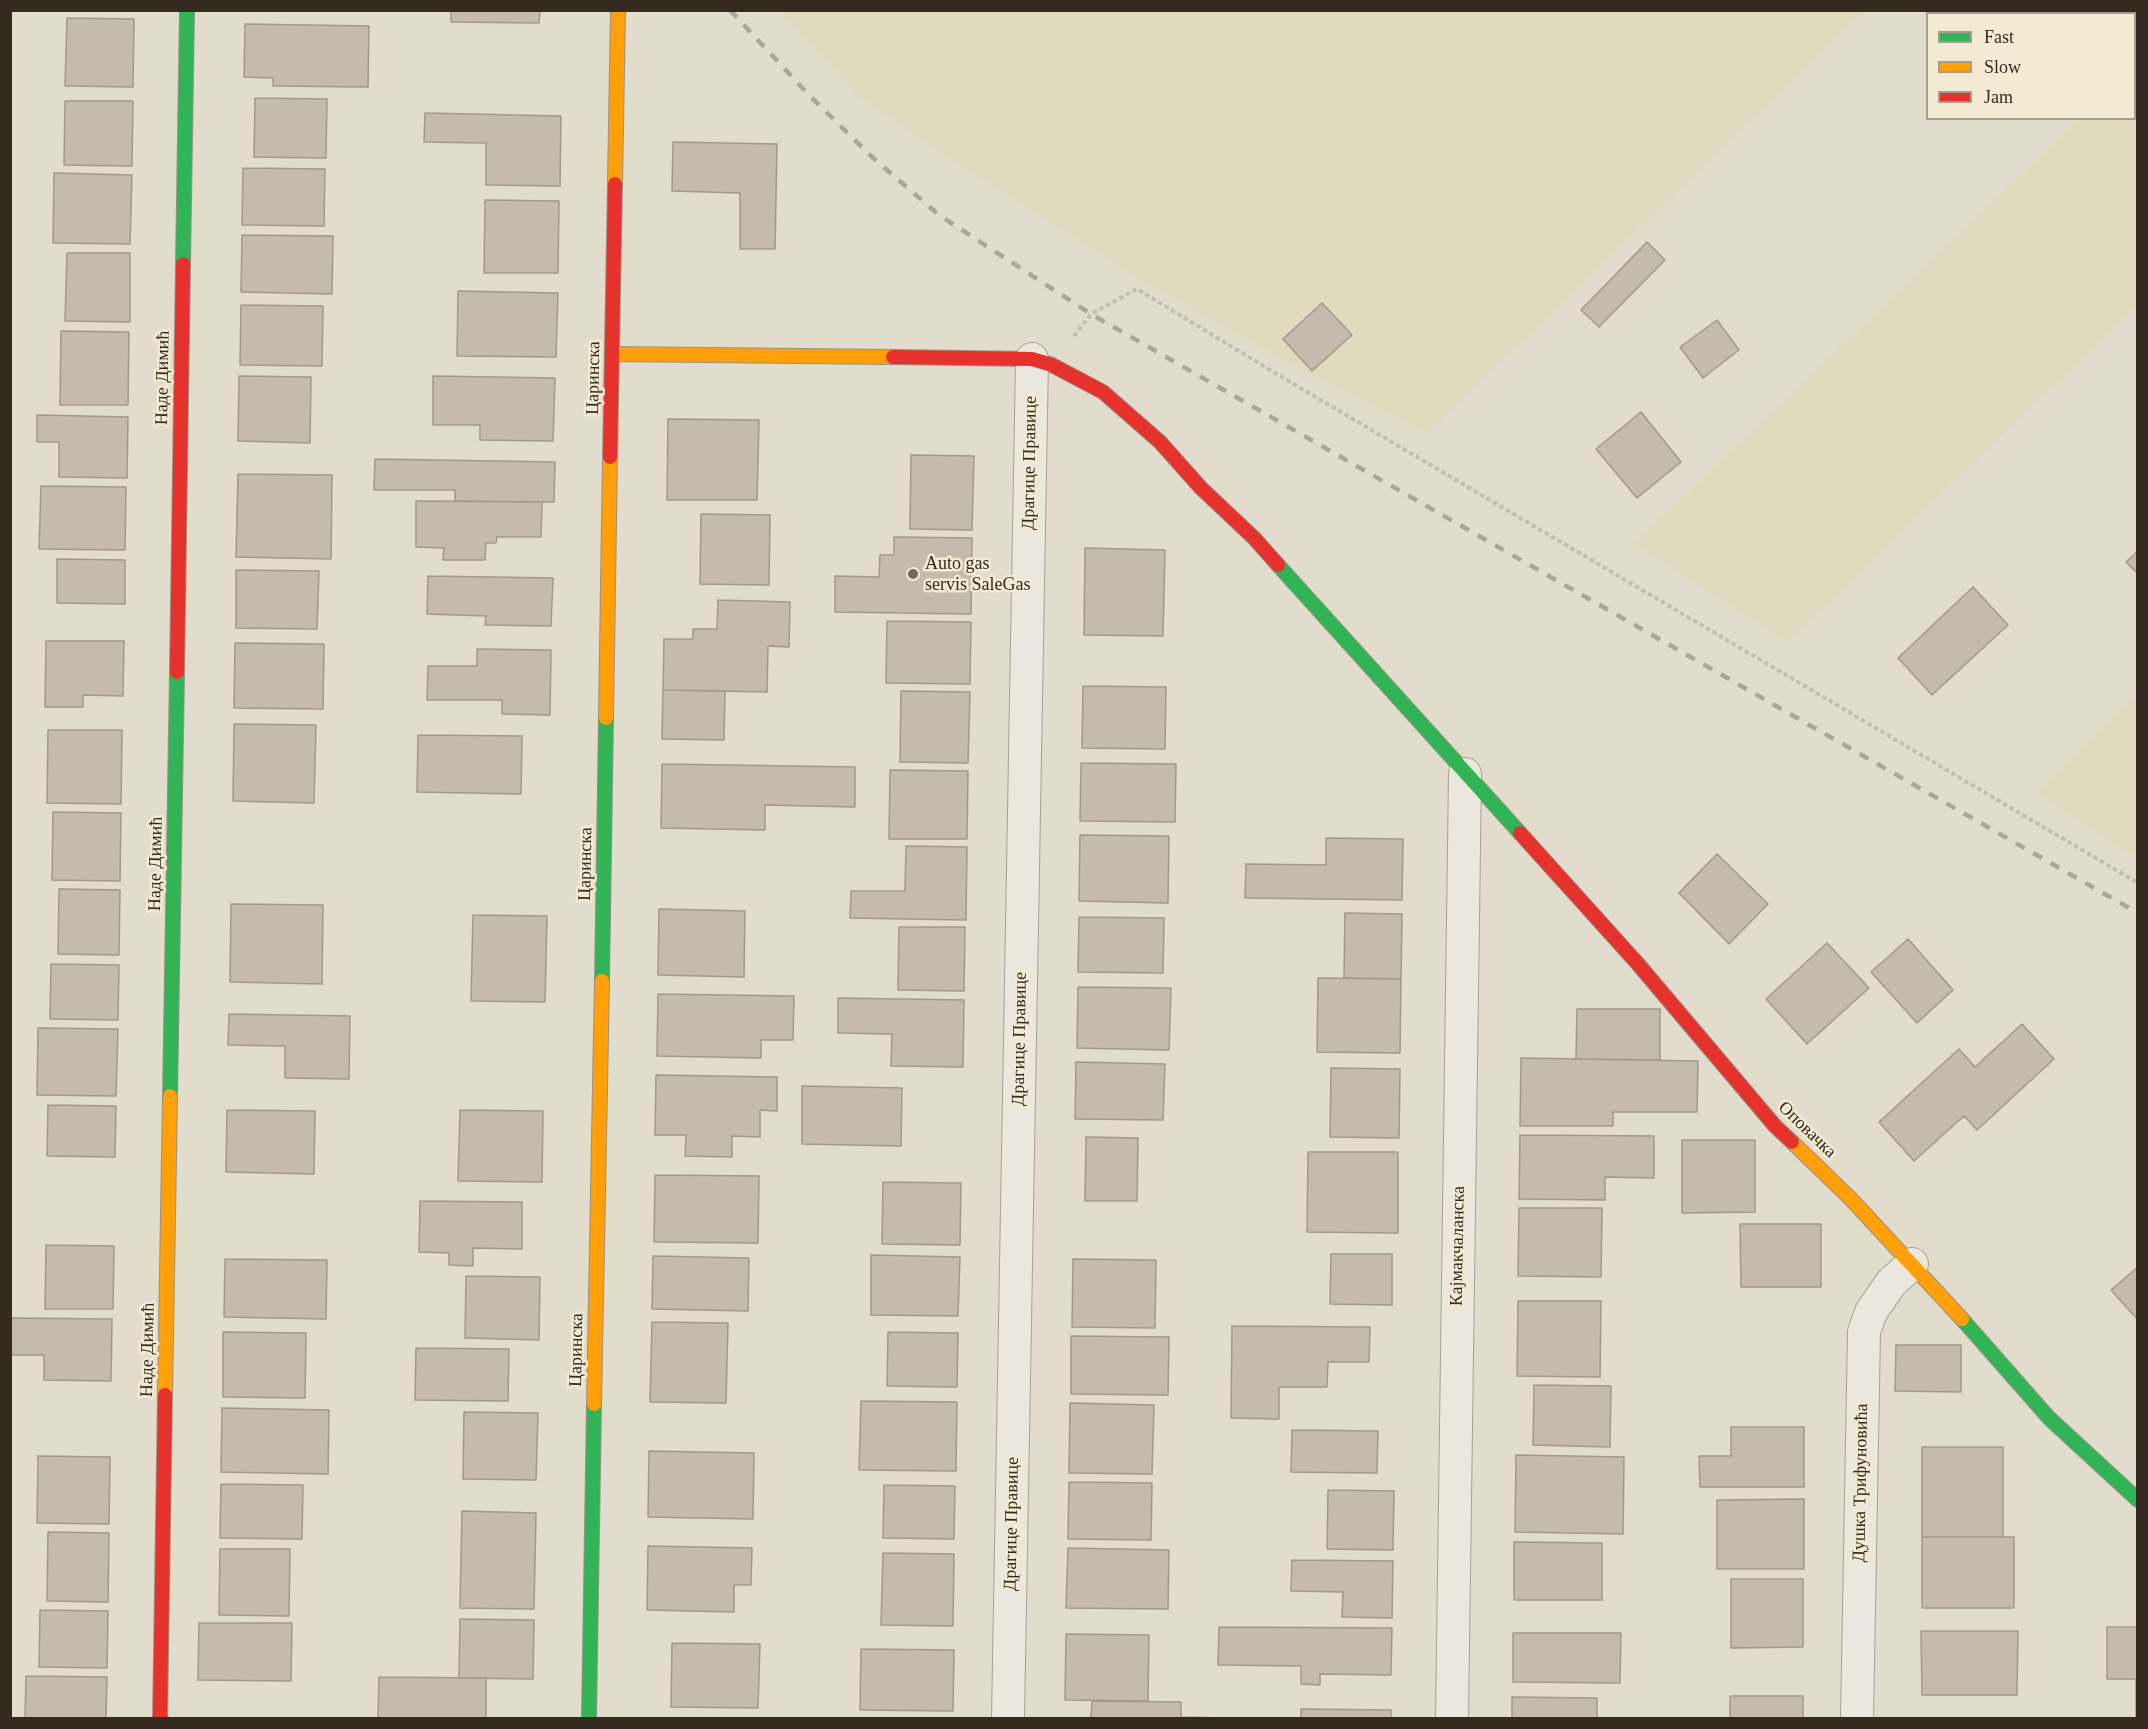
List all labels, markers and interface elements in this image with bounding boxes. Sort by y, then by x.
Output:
legend [1926,12,2136,120]
text: Fast [1984,27,2014,47]
text: Slow [1984,57,2021,77]
text: Jam [1984,87,2013,107]
street label: Наде Димић [151,331,175,425]
street label: Царинска [583,341,605,415]
street label: Драгице Правице [1018,396,1042,530]
place label: Auto gas servis SaleGas [925,553,1030,596]
marker: Auto gas servis SaleGas [906,567,920,581]
street label: Наде Димић [144,817,168,911]
street label: Царинска [575,827,597,901]
street label: Драгице Правице [1008,972,1032,1106]
street label: Оповачка [1773,1097,1841,1163]
street label: Кајмакчаланска [1446,1186,1470,1306]
street label: Наде Димић [136,1303,160,1397]
street label: Царинска [566,1313,588,1387]
street label: Душка Трифуновића [1849,1403,1873,1563]
street label: Драгице Правице [1000,1457,1024,1591]

